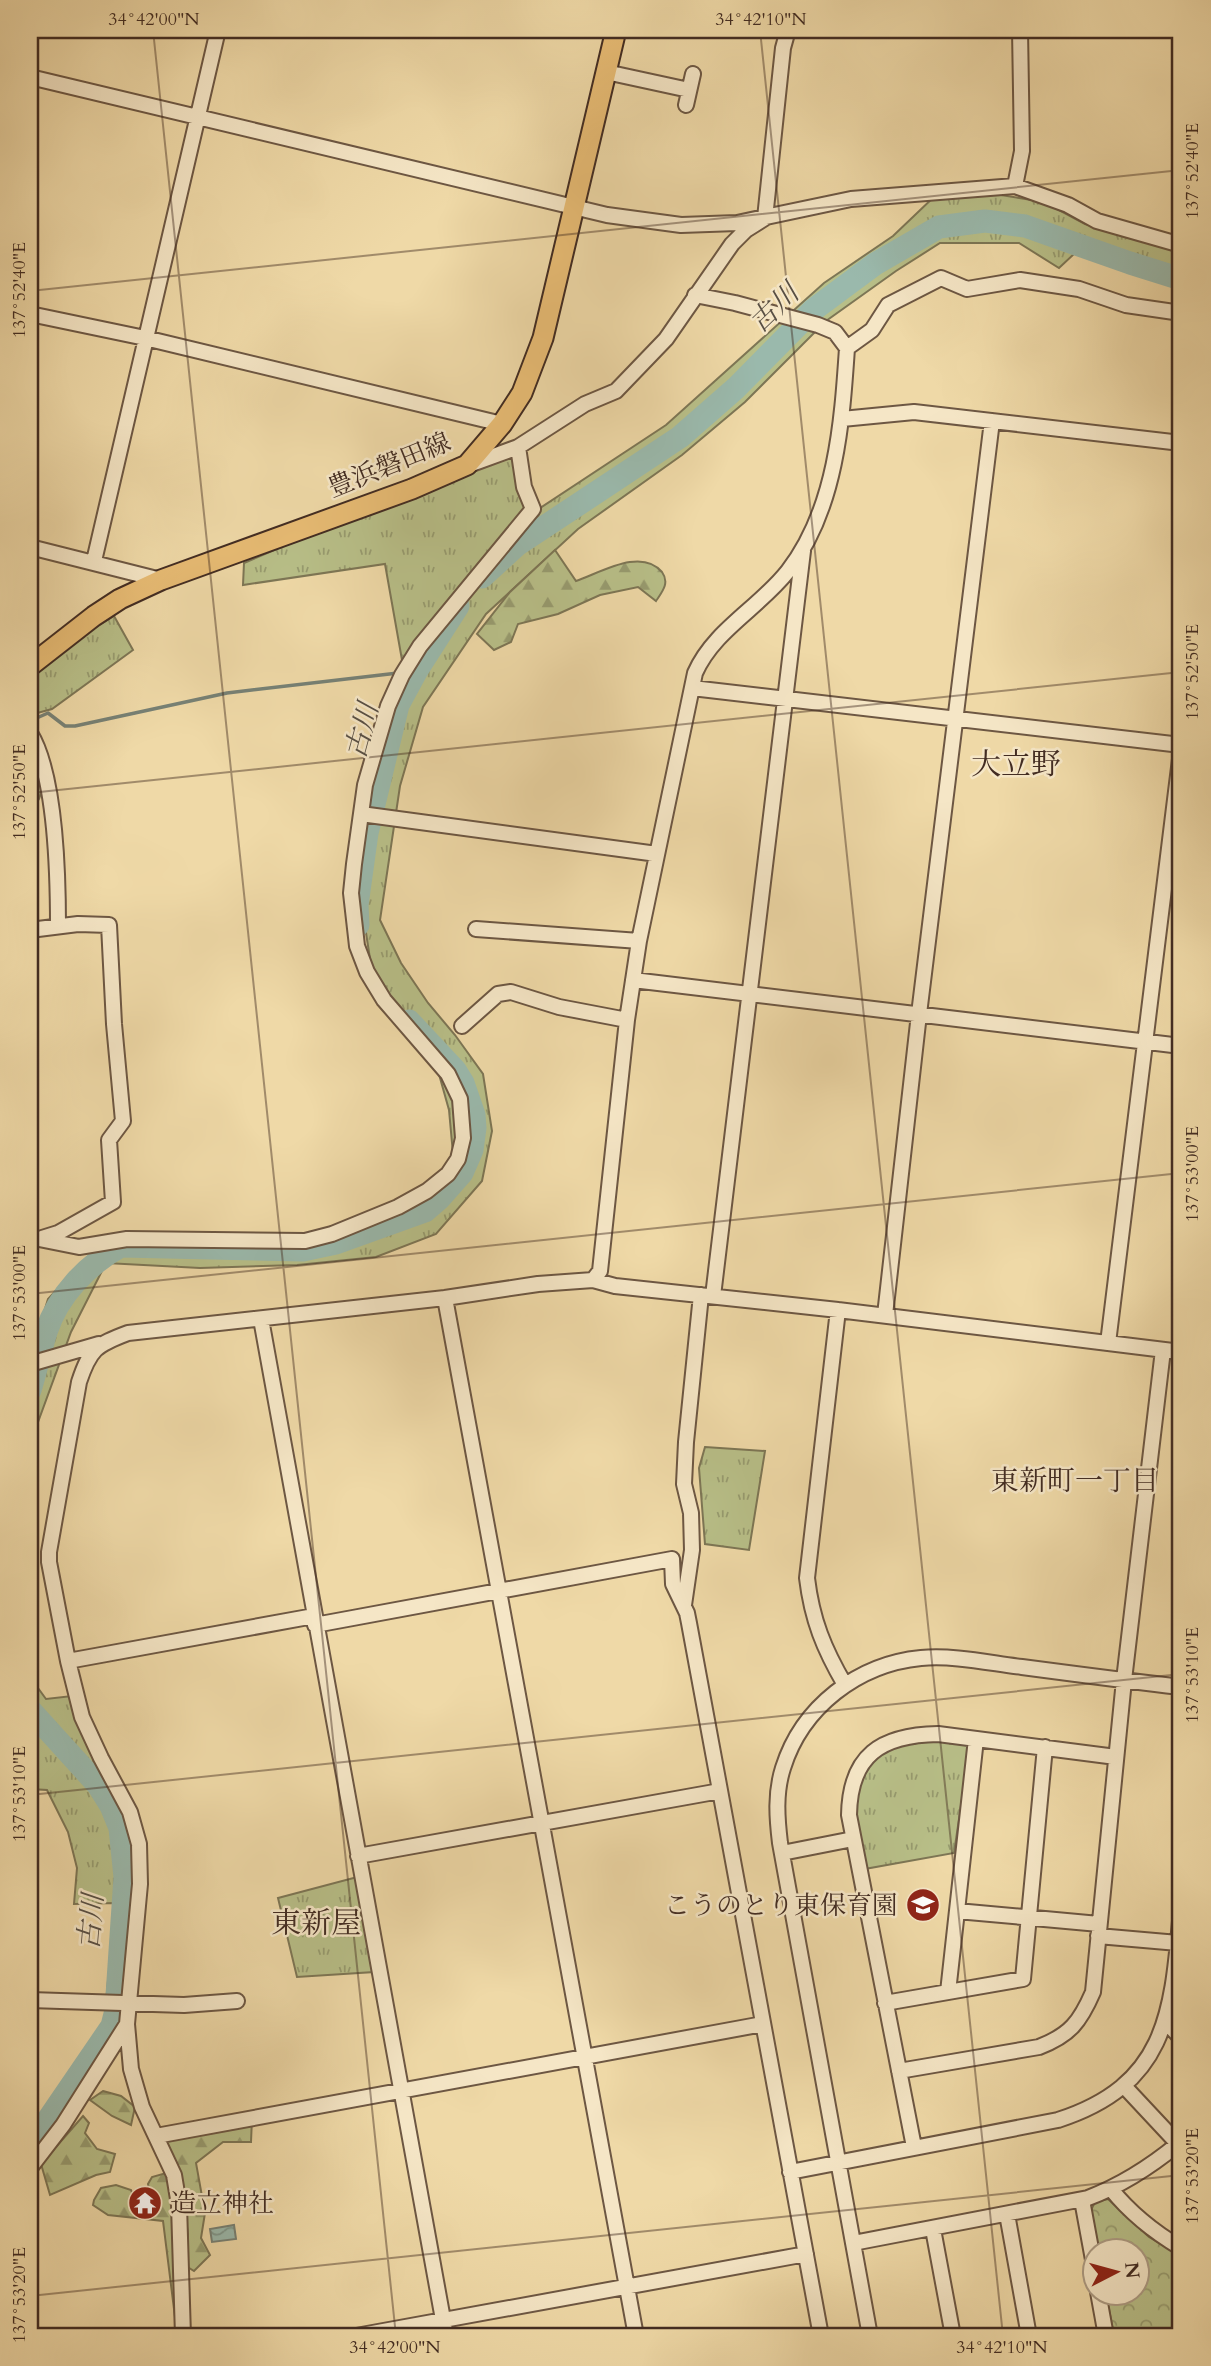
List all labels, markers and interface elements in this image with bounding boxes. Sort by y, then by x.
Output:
text: 34°42'00"N [108,7,200,32]
text: 34°42'10"N [715,7,807,32]
text: 137°52'40"E [1180,123,1205,219]
text: 137°52'40"E [7,242,32,338]
water label: 古川 [741,273,809,341]
street label: 豊浜磐田線 [322,424,456,506]
text: 137°52'50"E [1180,624,1205,720]
water label: 古川 [336,696,388,763]
text: 137°52'50"E [7,744,32,840]
district label: 大立野 [971,744,1061,785]
text: 137°53'00"E [1180,1126,1205,1222]
text: 137°53'00"E [7,1245,32,1341]
district label: 東新町一丁目 [991,1462,1159,1500]
text: 137°53'10"E [1180,1627,1205,1723]
text: 137°53'10"E [7,1746,32,1842]
school or university icon: こうのとり東保育園 [904,1886,942,1924]
place label: こうのとり東保育園 [664,1888,898,1923]
water label: 古川 [70,1889,113,1952]
district label: 東新屋 [271,1903,361,1944]
text: 137°53'20"E [1180,2128,1205,2224]
temple icon: 造立神社 [126,2184,164,2222]
place label: 造立神社 [170,2186,274,2221]
north arrow [1082,2236,1152,2306]
text: 137°53'20"E [7,2247,32,2343]
text: N [1118,2261,1146,2280]
text: 34°42'00"N [349,2335,441,2360]
text: 34°42'10"N [956,2335,1048,2360]

